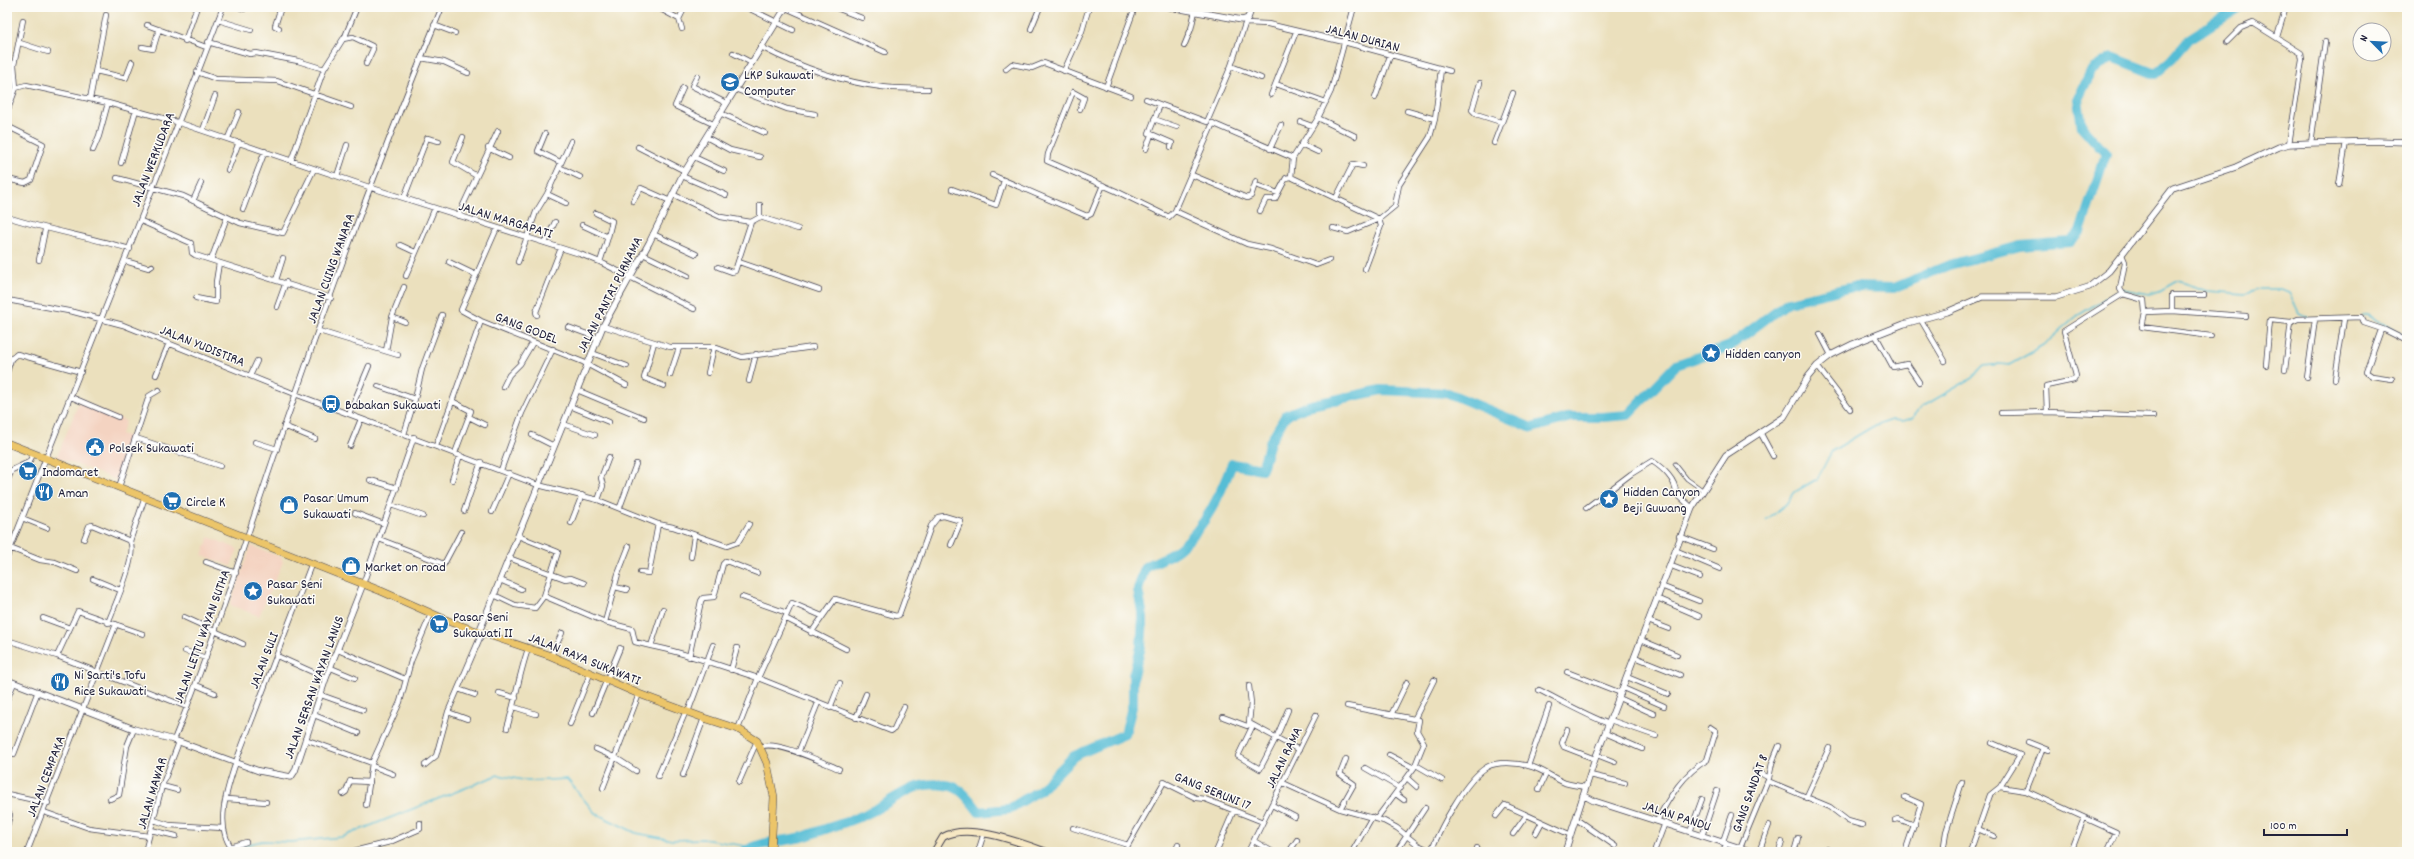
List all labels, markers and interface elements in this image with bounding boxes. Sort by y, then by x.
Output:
street label: JALAN DURIAN [1323,19,1402,58]
north arrow [2352,22,2392,62]
text: N [2356,32,2373,44]
place label: LKP Sukawati Computer [744,66,814,102]
school or university icon: LKP Sukawati Computer [719,71,741,93]
street label: JALAN WERKUDARA [127,109,181,210]
street label: JALAN MARGAPATI [456,197,556,245]
street label: JALAN CUING WANARA [303,210,361,327]
street label: JALAN PANTAI PURNAMA [573,233,649,357]
street label: GANG GODEL [492,308,561,350]
street label: JALAN YUDISTIRA [157,321,248,373]
place icon: Hidden canyon [1700,342,1722,364]
place label: Hidden canyon [1725,345,1801,365]
bus stop icon: Babakan Sukawati [320,393,342,415]
place label: Babakan Sukawati [345,396,441,416]
public building icon: Polsek Sukawati [84,436,106,458]
place label: Polsek Sukawati [109,439,194,459]
supermarket icon: Indomaret [17,460,39,482]
place label: Indomaret [42,463,98,483]
restaurant icon: Aman [33,481,55,503]
place label: Hidden Canyon Beji Guwang [1623,483,1700,519]
place label: Aman [58,484,88,504]
place icon: Hidden Canyon Beji Guwang [1598,488,1620,510]
place label: Pasar Umum Sukawati [303,489,369,525]
supermarket icon: Circle K [161,490,183,512]
place label: Circle K [186,493,226,513]
shop icon: Pasar Umum Sukawati [278,494,300,516]
shop icon: Market on road [340,555,362,577]
place label: Market on road [365,558,446,578]
street label: JALAN LETTU WAYAN SUTHA [169,567,237,707]
place label: Pasar Seni Sukawati [267,575,323,611]
place icon: Pasar Seni Sukawati [242,580,264,602]
place label: Pasar Seni Sukawati II [453,608,513,644]
street label: JALAN SERSAN WAYAN LANUS [280,613,350,762]
supermarket icon: Pasar Seni Sukawati II [428,613,450,635]
street label: JALAN RAYA SUKAWATI [525,628,644,692]
street label: JALAN SULI [245,629,285,692]
place label: Ni Sarti's Tofu Rice Sukawati [74,666,147,702]
restaurant icon: Ni Sarti's Tofu Rice Sukawati [49,671,71,693]
street label: JALAN RAMA [1261,723,1309,792]
street label: JALAN CEMPAKA [22,733,72,820]
street label: GANG SANDAT 8 [1727,751,1774,836]
street label: JALAN MAWAR [132,755,173,832]
street label: GANG SERUNI 17 [1171,767,1254,816]
street label: JALAN PANDU [1639,796,1714,837]
scale bar [2264,811,2347,837]
text: 100 m [2270,818,2297,835]

